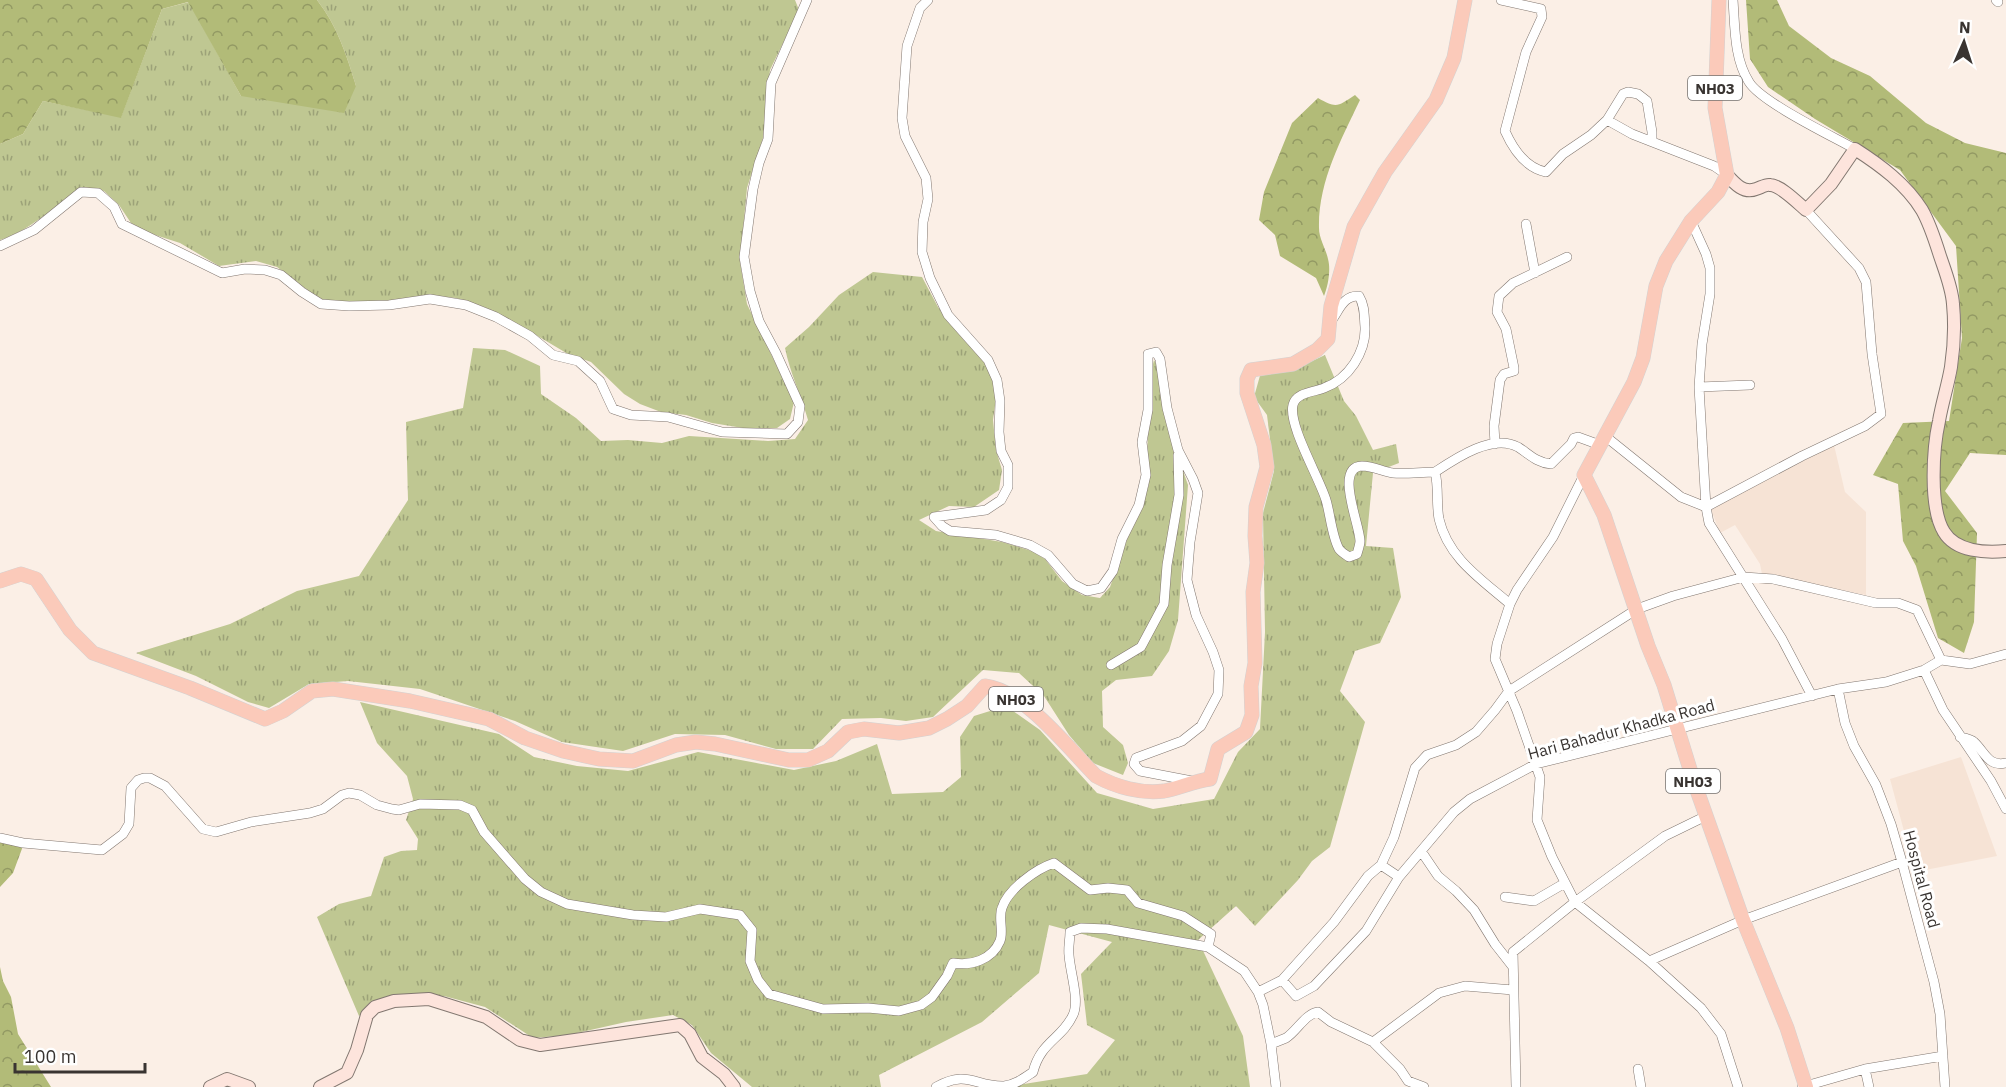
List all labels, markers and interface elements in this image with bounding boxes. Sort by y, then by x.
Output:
north arrow [1934,12,1994,72]
text: N [1958,17,1971,37]
road number: NH03 [1688,76,1742,100]
road number: NH03 [989,687,1043,711]
street label: Hari Bahadur Khadka Road [1525,694,1717,764]
road number: NH03 [1666,769,1720,793]
street label: Hospital Road [1899,828,1945,930]
scale bar [15,1036,146,1074]
text: 100 m [24,1045,76,1068]

